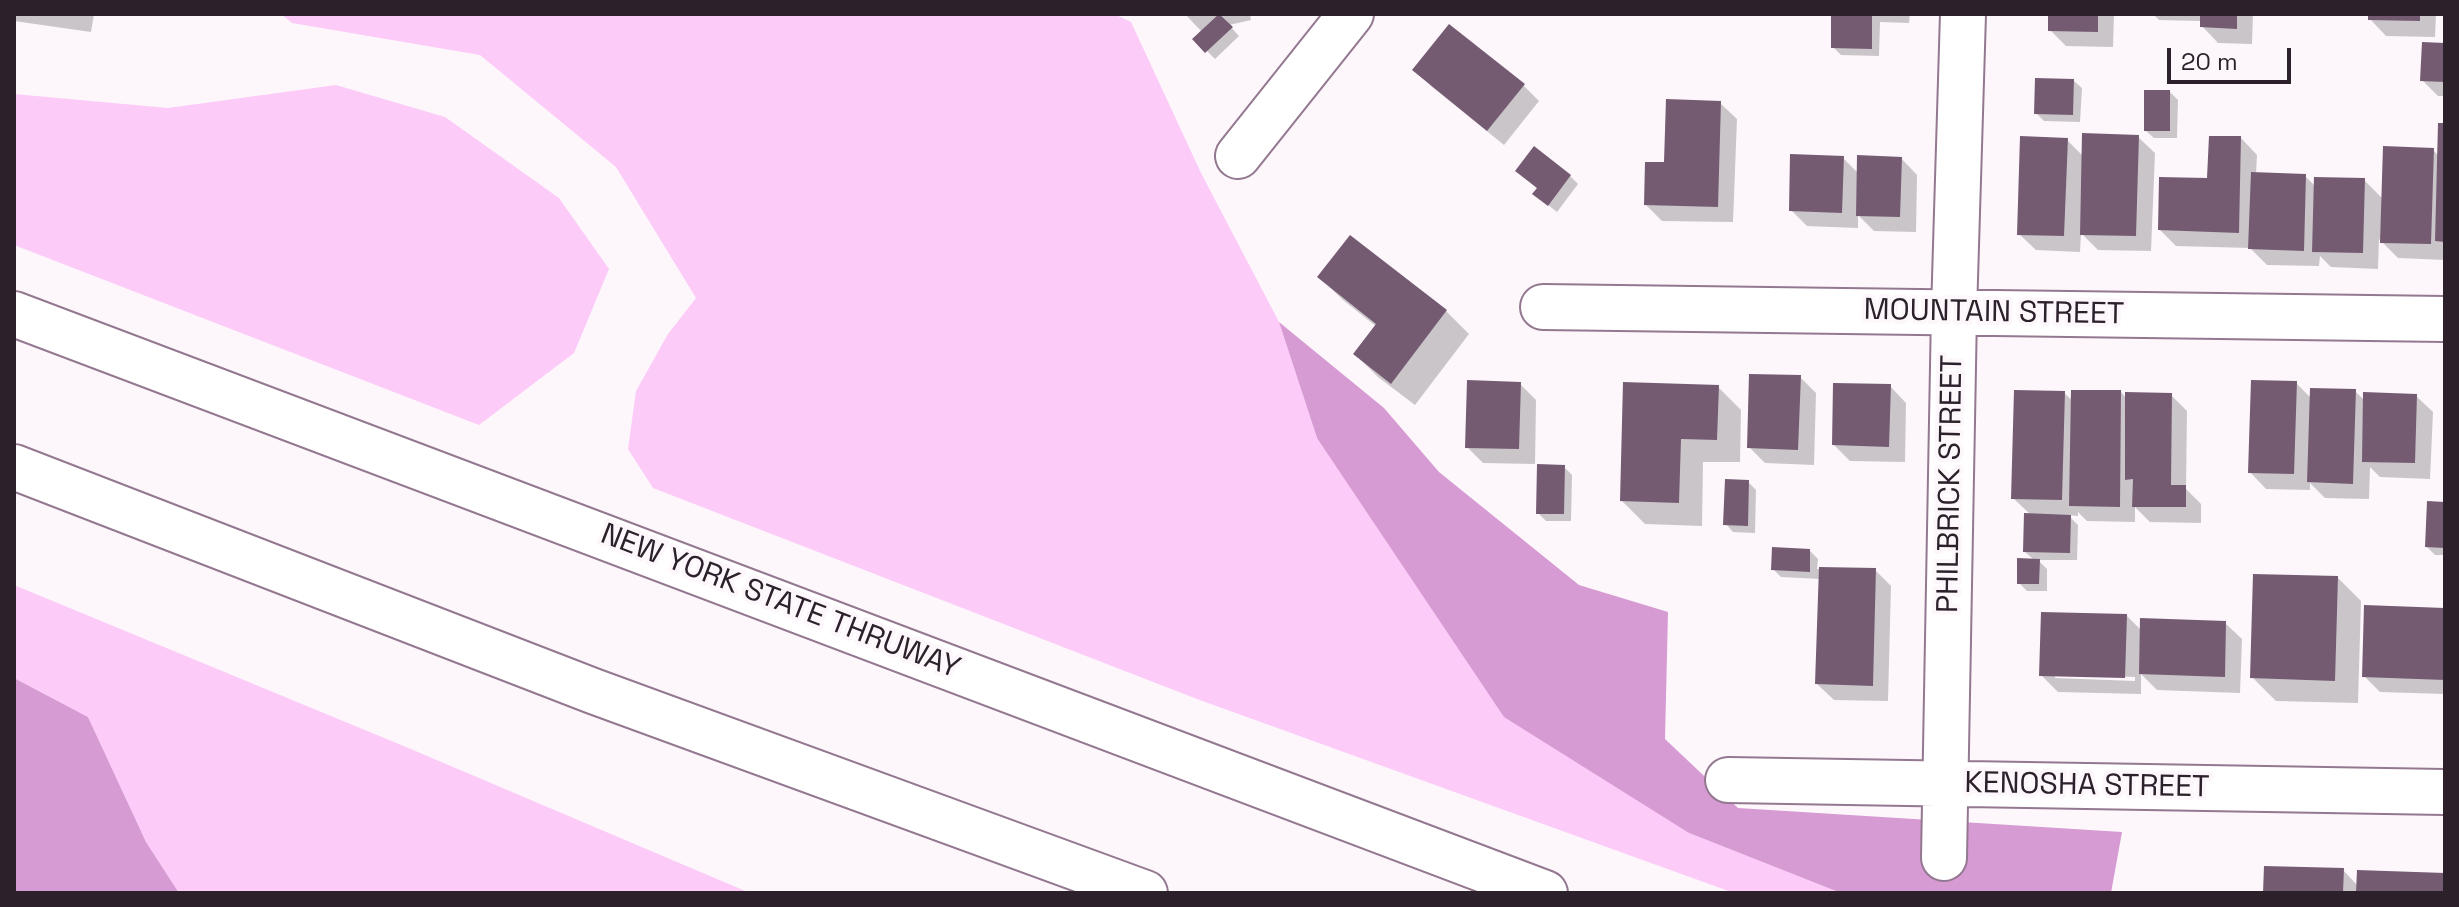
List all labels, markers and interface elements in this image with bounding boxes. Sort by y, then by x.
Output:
scale bar [2171,32,2295,82]
text: 20 m [2181,46,2238,77]
street label: MOUNTAIN STREET [1863,293,2125,333]
street label: PHILBRICK STREET [1931,355,1971,613]
street label: NEW YORK STATE THRUWAY [595,517,965,687]
street label: KENOSHA STREET [1964,766,2210,806]

